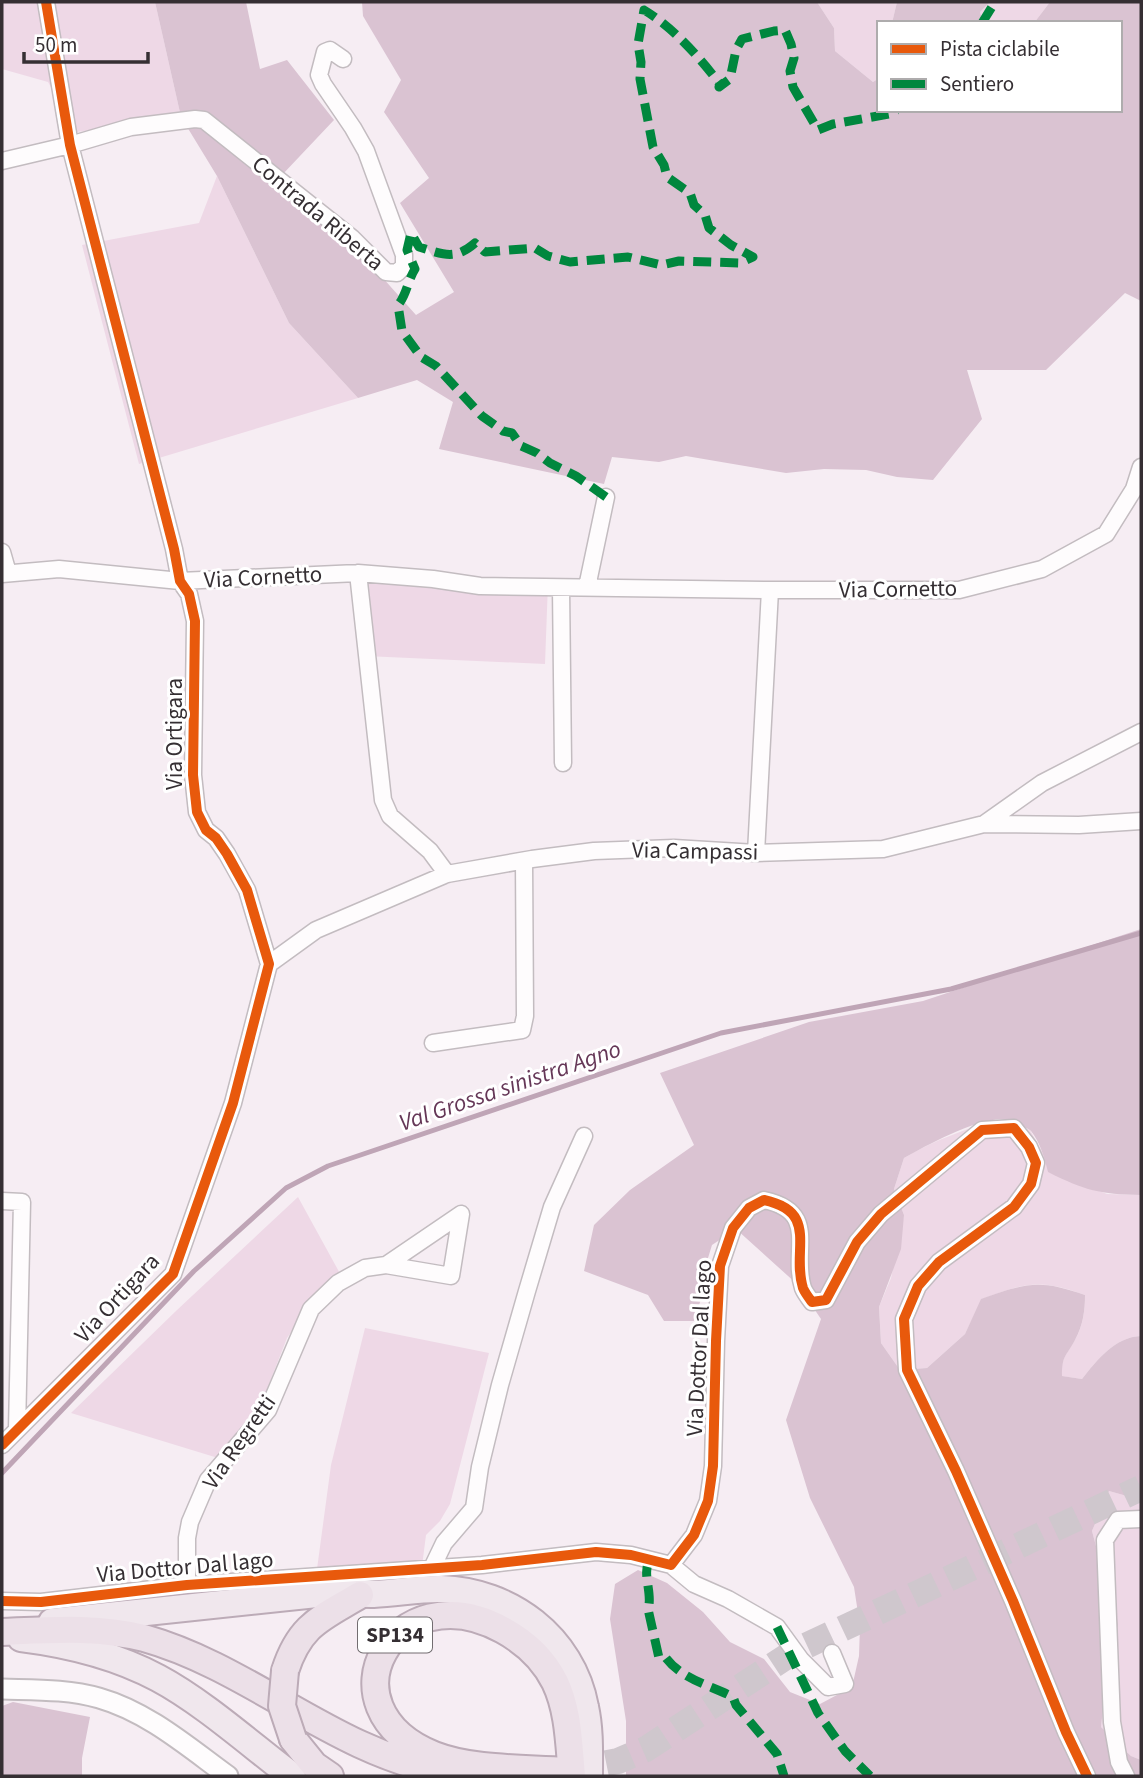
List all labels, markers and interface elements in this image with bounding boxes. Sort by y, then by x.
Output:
scale bar [24,21,149,65]
legend [877,21,1122,112]
text: 50 m [35,30,77,60]
text: Pista ciclabile [940,34,1060,64]
text: Sentiero [940,69,1014,99]
street label: Contrada Riberta [245,148,391,278]
street label: Via Cornetto [203,557,323,597]
street label: Via Cornetto [839,571,957,607]
street label: Via Ortigara [158,678,191,790]
street label: Via Campassi [631,833,759,869]
water label: Val Grossa sinistra Agno [394,1032,626,1140]
street label: Via Ortigara [67,1246,167,1350]
street label: Via Dottor Dal lago [678,1259,720,1437]
street label: Via Regretti [194,1388,284,1496]
street label: Via Dottor Dal lago [95,1543,275,1591]
road number: SP134 [358,1618,432,1652]

